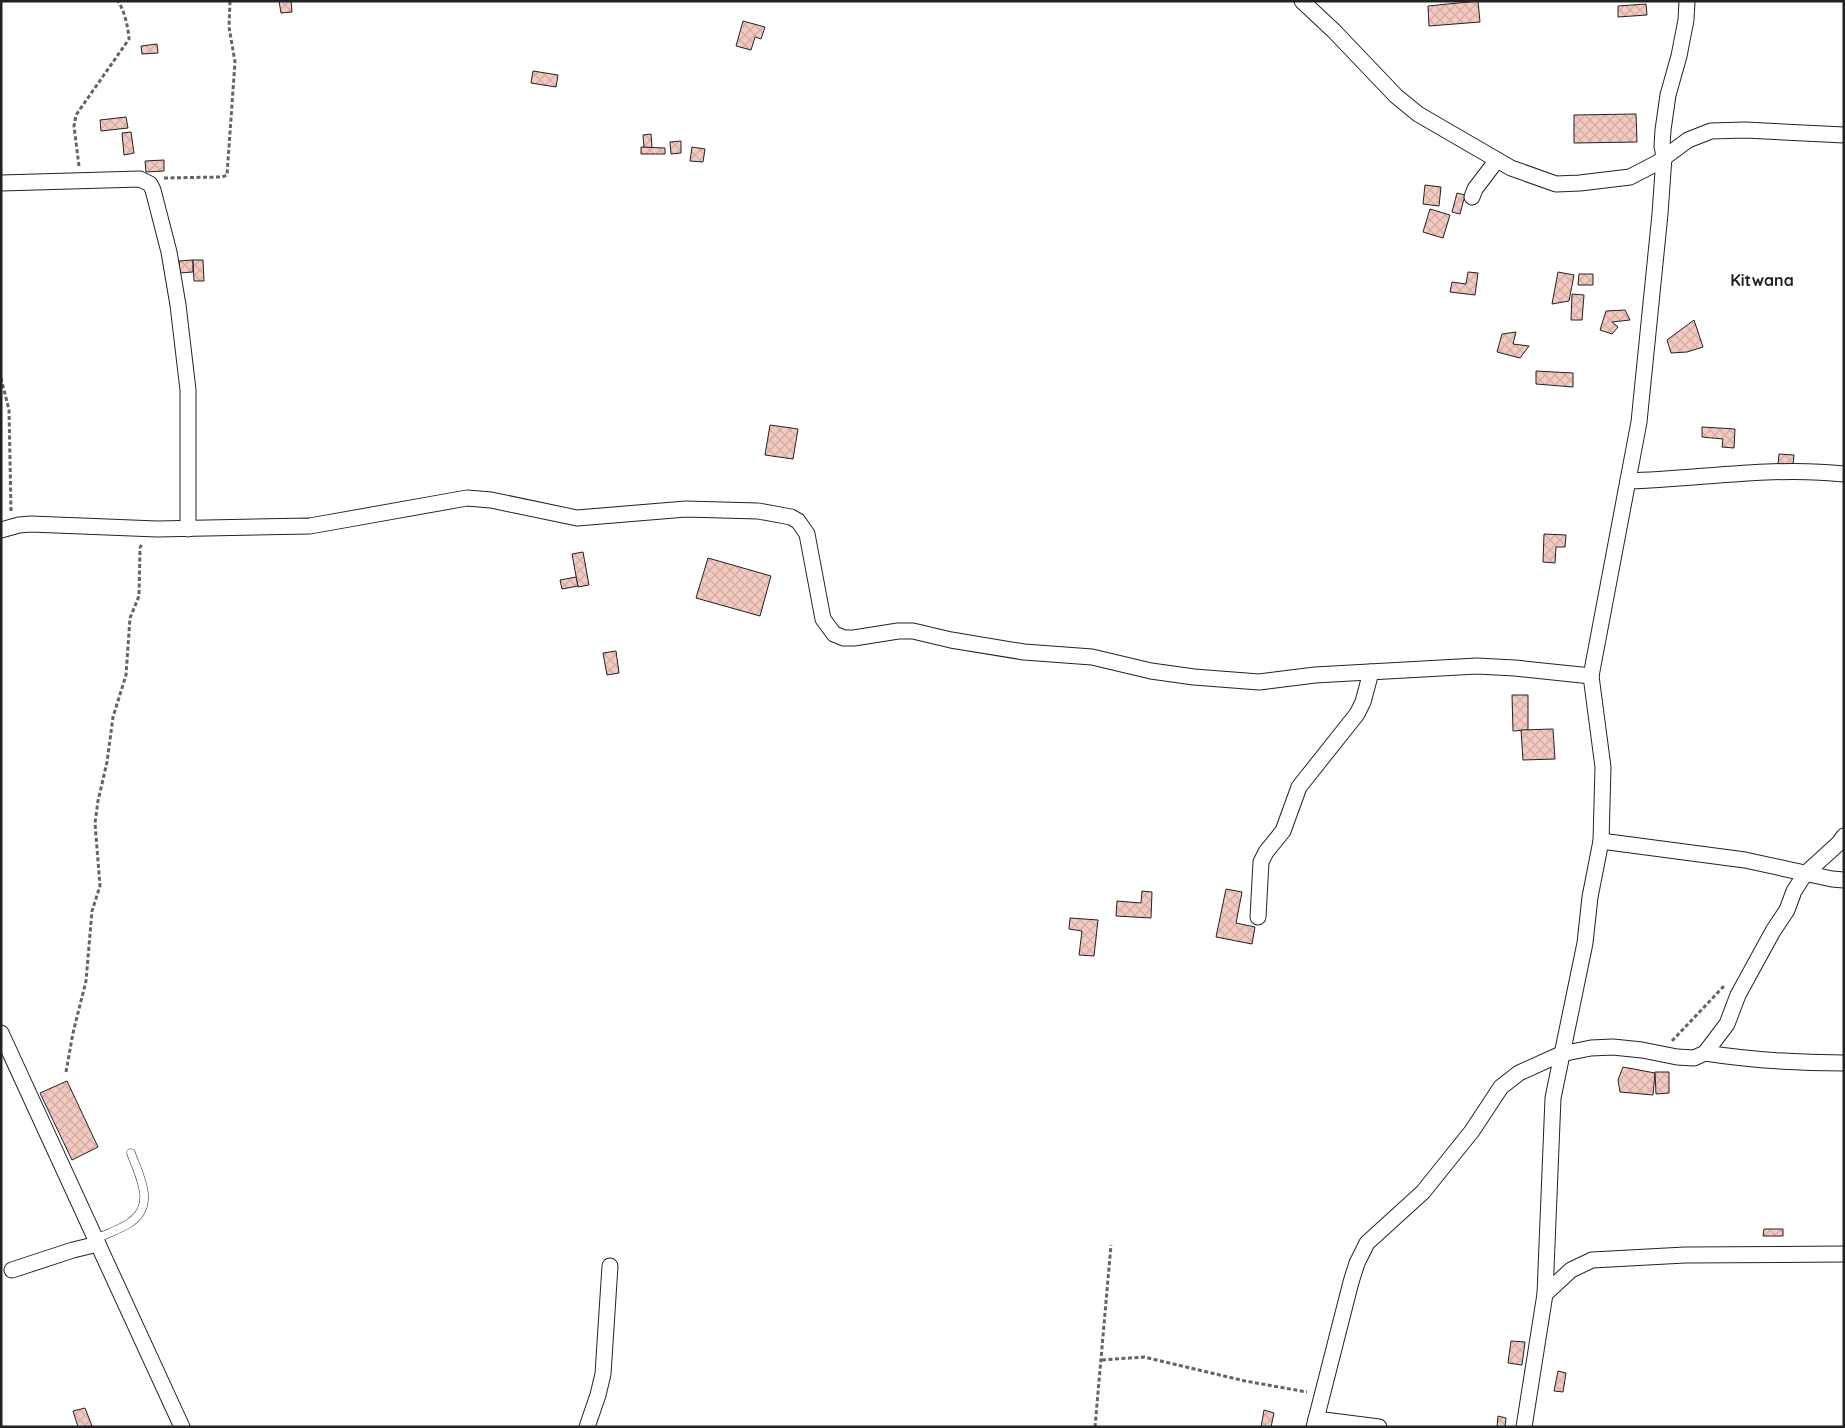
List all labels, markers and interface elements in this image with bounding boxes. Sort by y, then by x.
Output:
district label: Kitwana [1730,270,1794,290]

